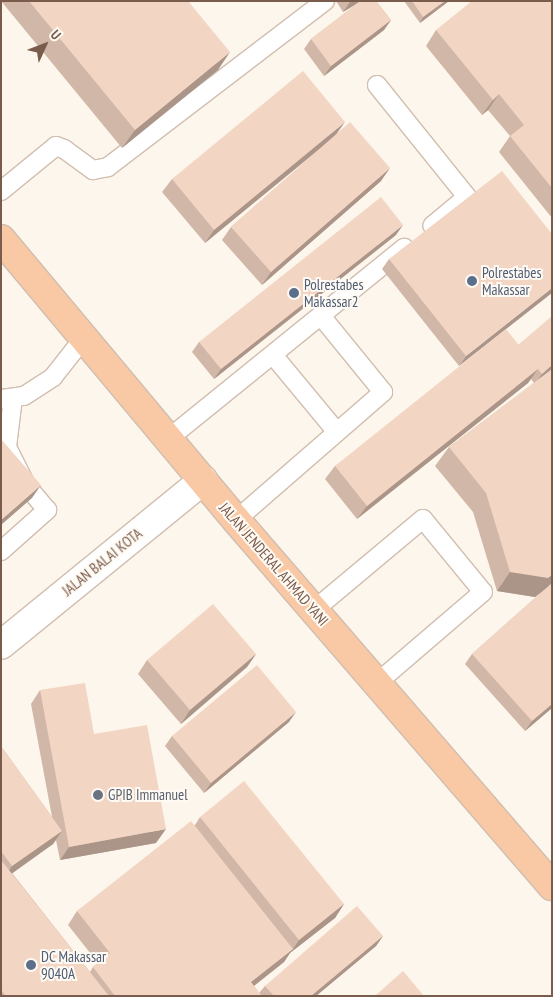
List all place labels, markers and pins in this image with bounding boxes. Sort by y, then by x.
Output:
place label: Polrestabes Makassar [482,263,542,298]
place label: Polrestabes Makassar2 [304,275,364,310]
marker: Polrestabes Makassar [466,275,478,287]
marker: Polrestabes Makassar2 [288,287,300,299]
place label: GPIB Immanuel [108,786,188,804]
marker: GPIB Immanuel [92,789,104,801]
place label: DC Makassar 9040A [41,947,107,982]
marker: DC Makassar 9040A [25,959,37,971]

